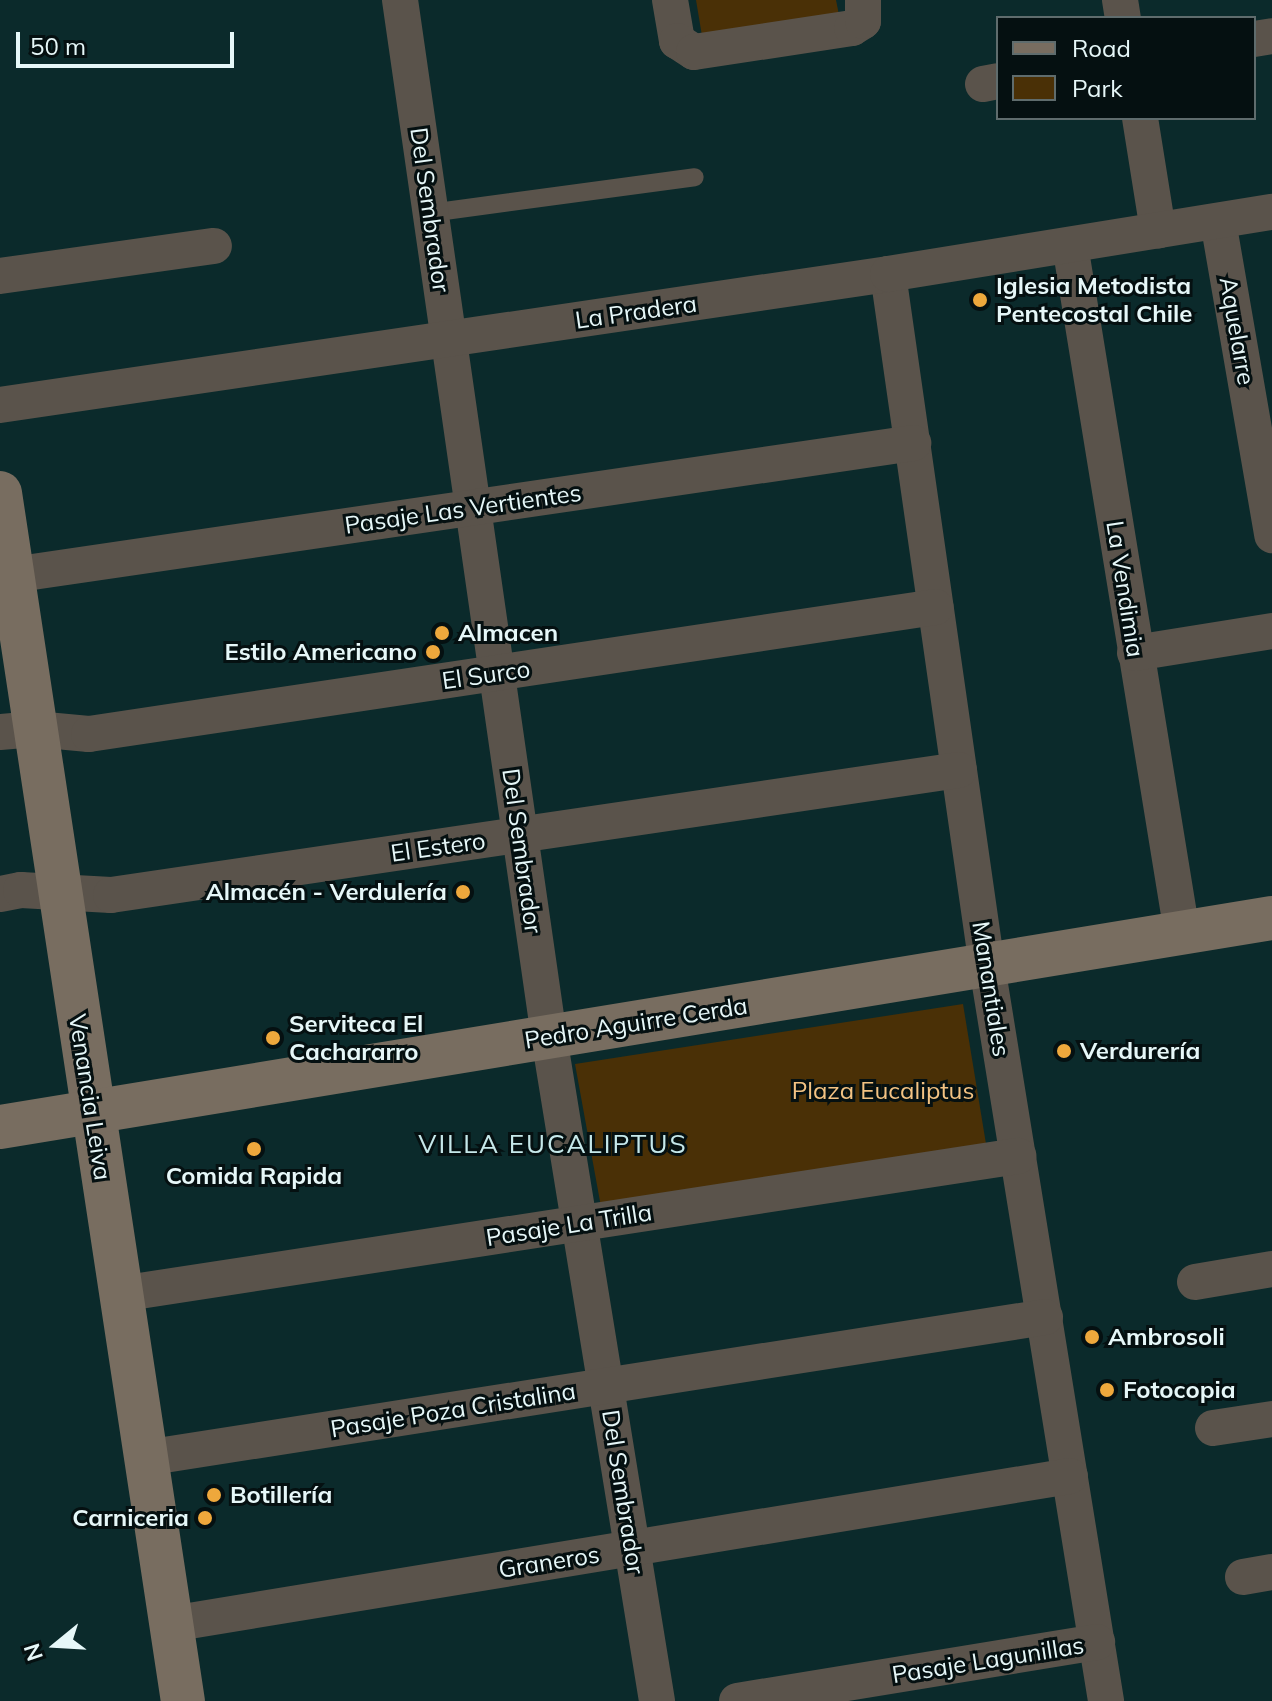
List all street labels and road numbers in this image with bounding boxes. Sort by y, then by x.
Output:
street label: Del Sembrador [404,126,456,294]
street label: Aquelarre [1213,275,1261,387]
street label: La Pradera [573,289,699,335]
street label: Pasaje Las Vertientes [343,478,583,540]
street label: La Vendimia [1100,519,1150,659]
street label: El Surco [440,655,532,695]
street label: Del Sembrador [496,767,548,935]
street label: El Estero [389,826,487,868]
street label: Manantiales [966,919,1016,1059]
street label: Pedro Aguirre Cerda [523,991,749,1055]
street label: Venancia Leiva [63,1012,117,1182]
street label: Pasaje La Trilla [484,1198,654,1252]
street label: Pasaje Poza Cristalina [328,1376,578,1444]
street label: Del Sembrador [596,1408,650,1576]
street label: Graneros [496,1540,602,1584]
street label: Pasaje Lagunillas [890,1631,1086,1689]

